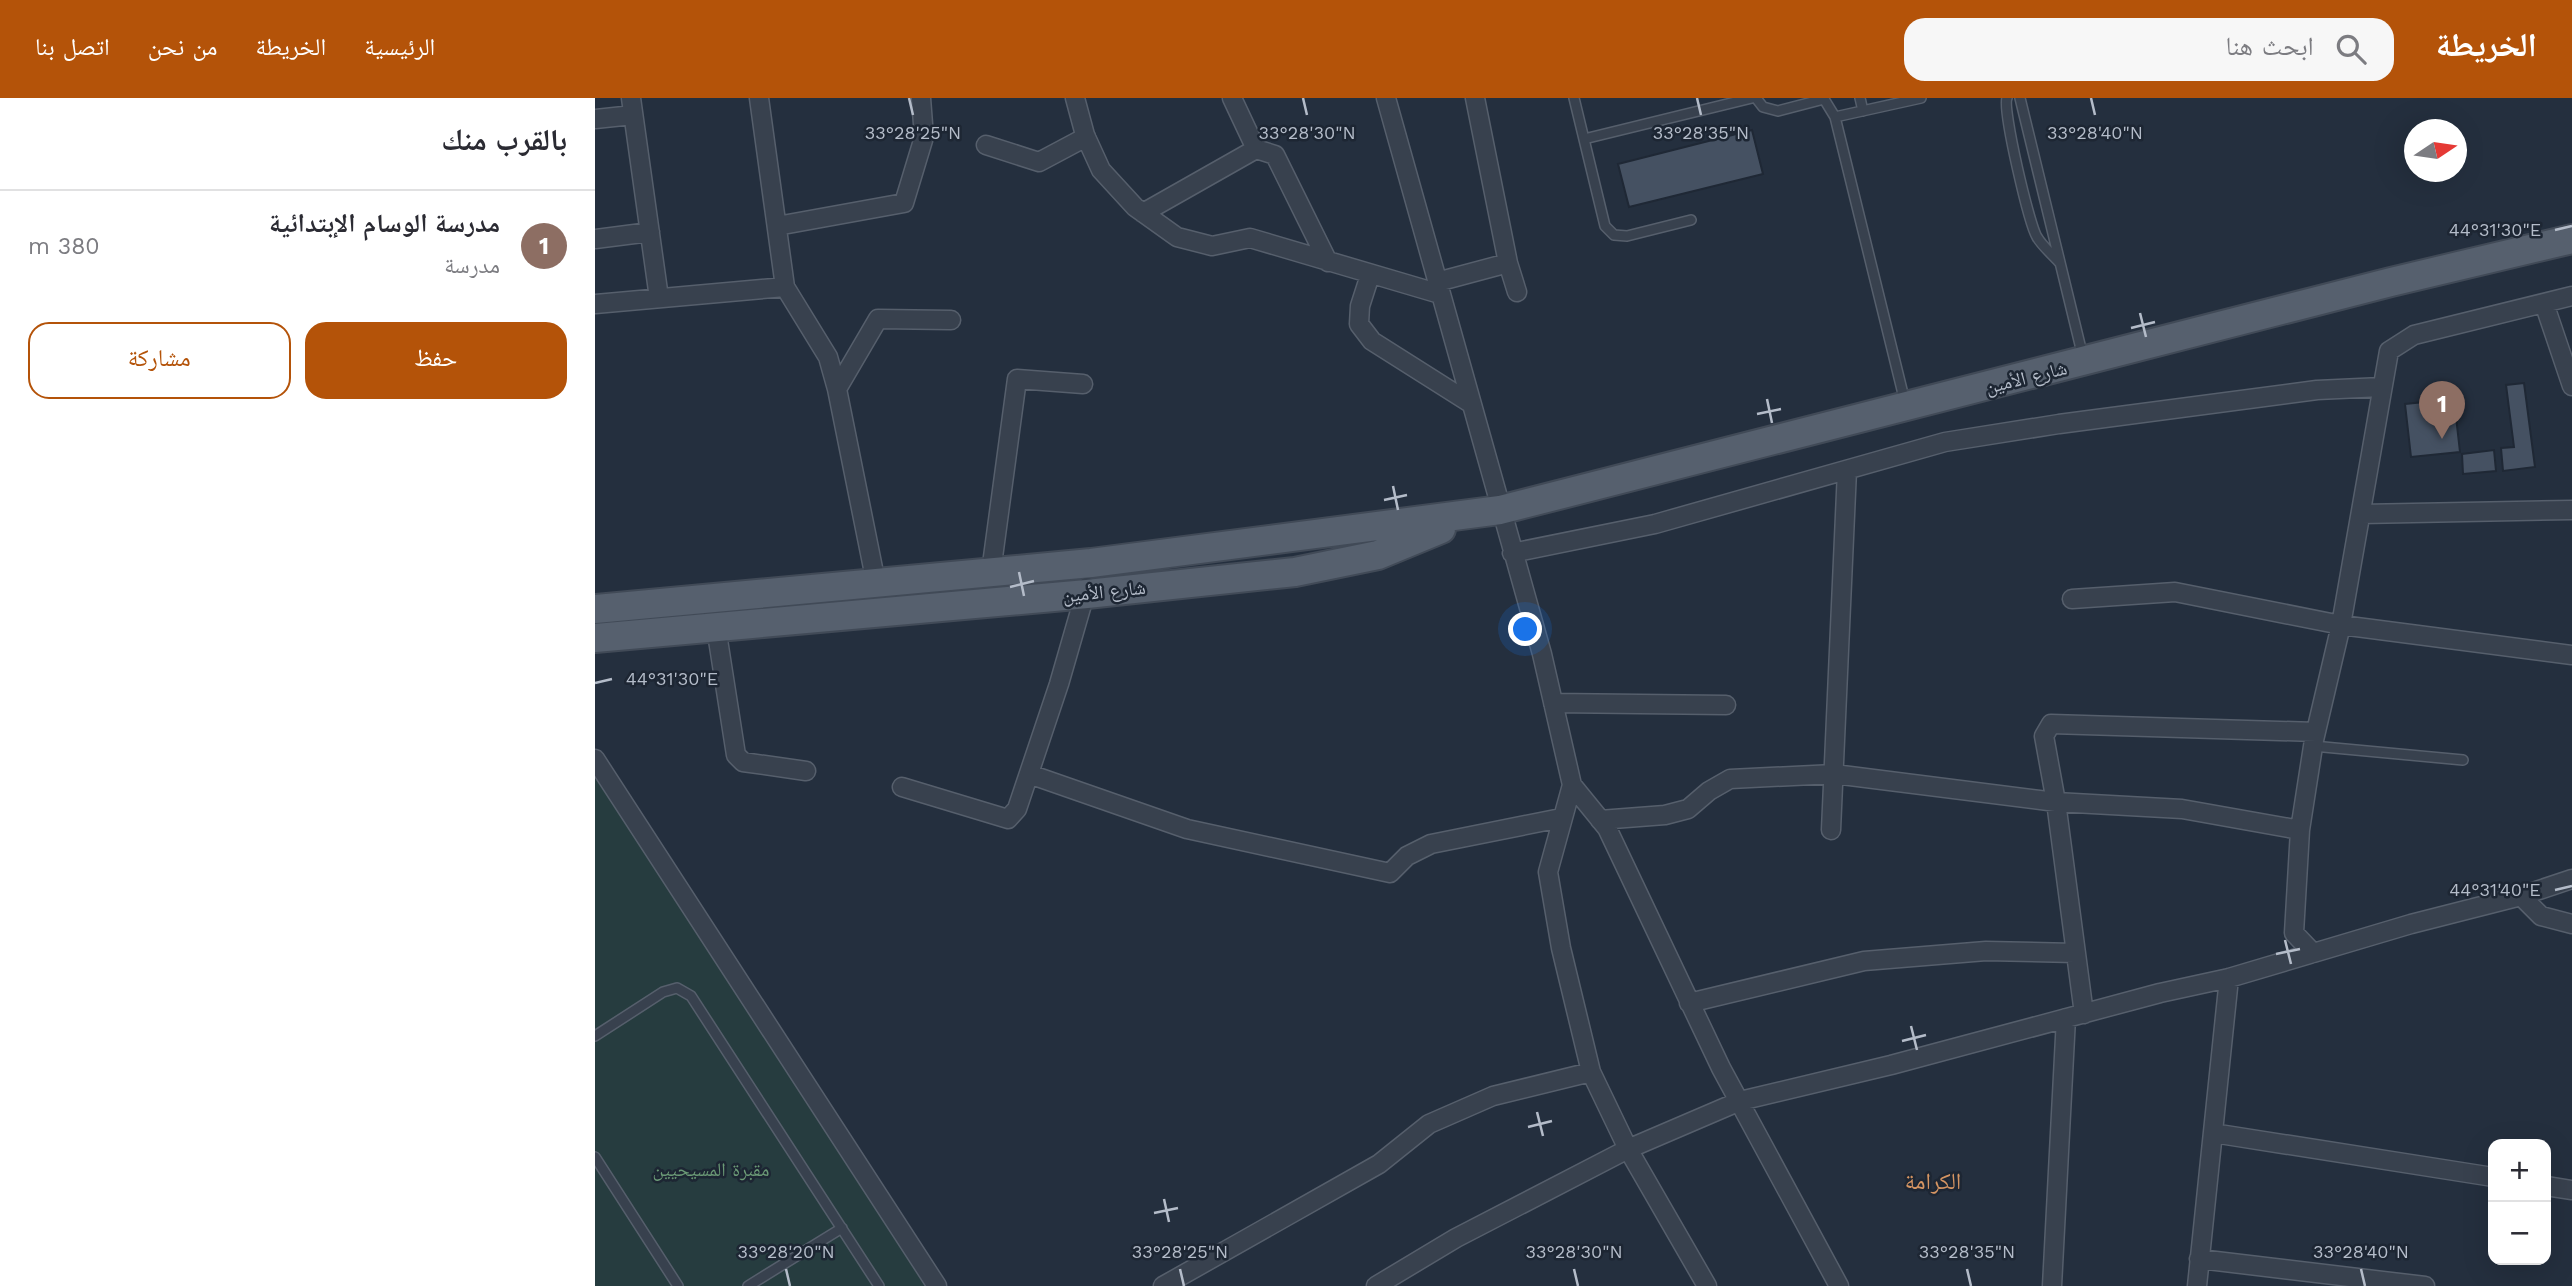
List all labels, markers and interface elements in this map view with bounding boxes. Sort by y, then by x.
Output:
search box [1904,18,2394,81]
text: الخريطة [2436,25,2537,64]
icon: search [2332,30,2370,68]
text: ابحث هنا [2226,31,2314,61]
text: اتصل بنا [35,33,110,61]
text: من نحن [148,33,217,61]
text: الخريطة [255,33,326,61]
text: الرئيسية [364,33,435,61]
north arrow [2404,119,2467,182]
text: بالقرب منك [441,122,567,157]
text: 33°28'25"N [865,122,961,143]
text: 33°28'30"N [1258,122,1356,143]
text: 33°28'35"N [1653,122,1749,143]
text: 33°28'40"N [2047,122,2143,143]
text: مدرسة الوسام الإبتدائية [269,208,500,238]
text: 44°31'30"E [2449,219,2541,240]
text: 380 m [28,233,100,260]
text: 1 [539,233,549,260]
text: مدرسة [444,252,500,279]
button: مشاركة [28,322,291,399]
button: حفظ [305,322,567,399]
street label: شارع الأمين [1983,356,2069,399]
pin: 1 [2419,381,2465,439]
street label: شارع الأمين [1061,576,1147,607]
your location [1508,612,1542,646]
text: 44°31'30"E [626,668,718,689]
text: 44°31'40"E [2449,879,2541,900]
map controls [2488,1139,2551,1265]
button: + [2488,1139,2551,1202]
park label: مقبرة المسيحيين [653,1158,769,1181]
district label: الكرامة [1905,1168,1961,1195]
button: − [2488,1202,2551,1265]
text: 33°28'20"N [737,1241,835,1262]
text: 33°28'25"N [1132,1241,1228,1262]
text: 33°28'30"N [1525,1241,1623,1262]
text: 33°28'35"N [1919,1241,2015,1262]
text: 33°28'40"N [2313,1241,2409,1262]

